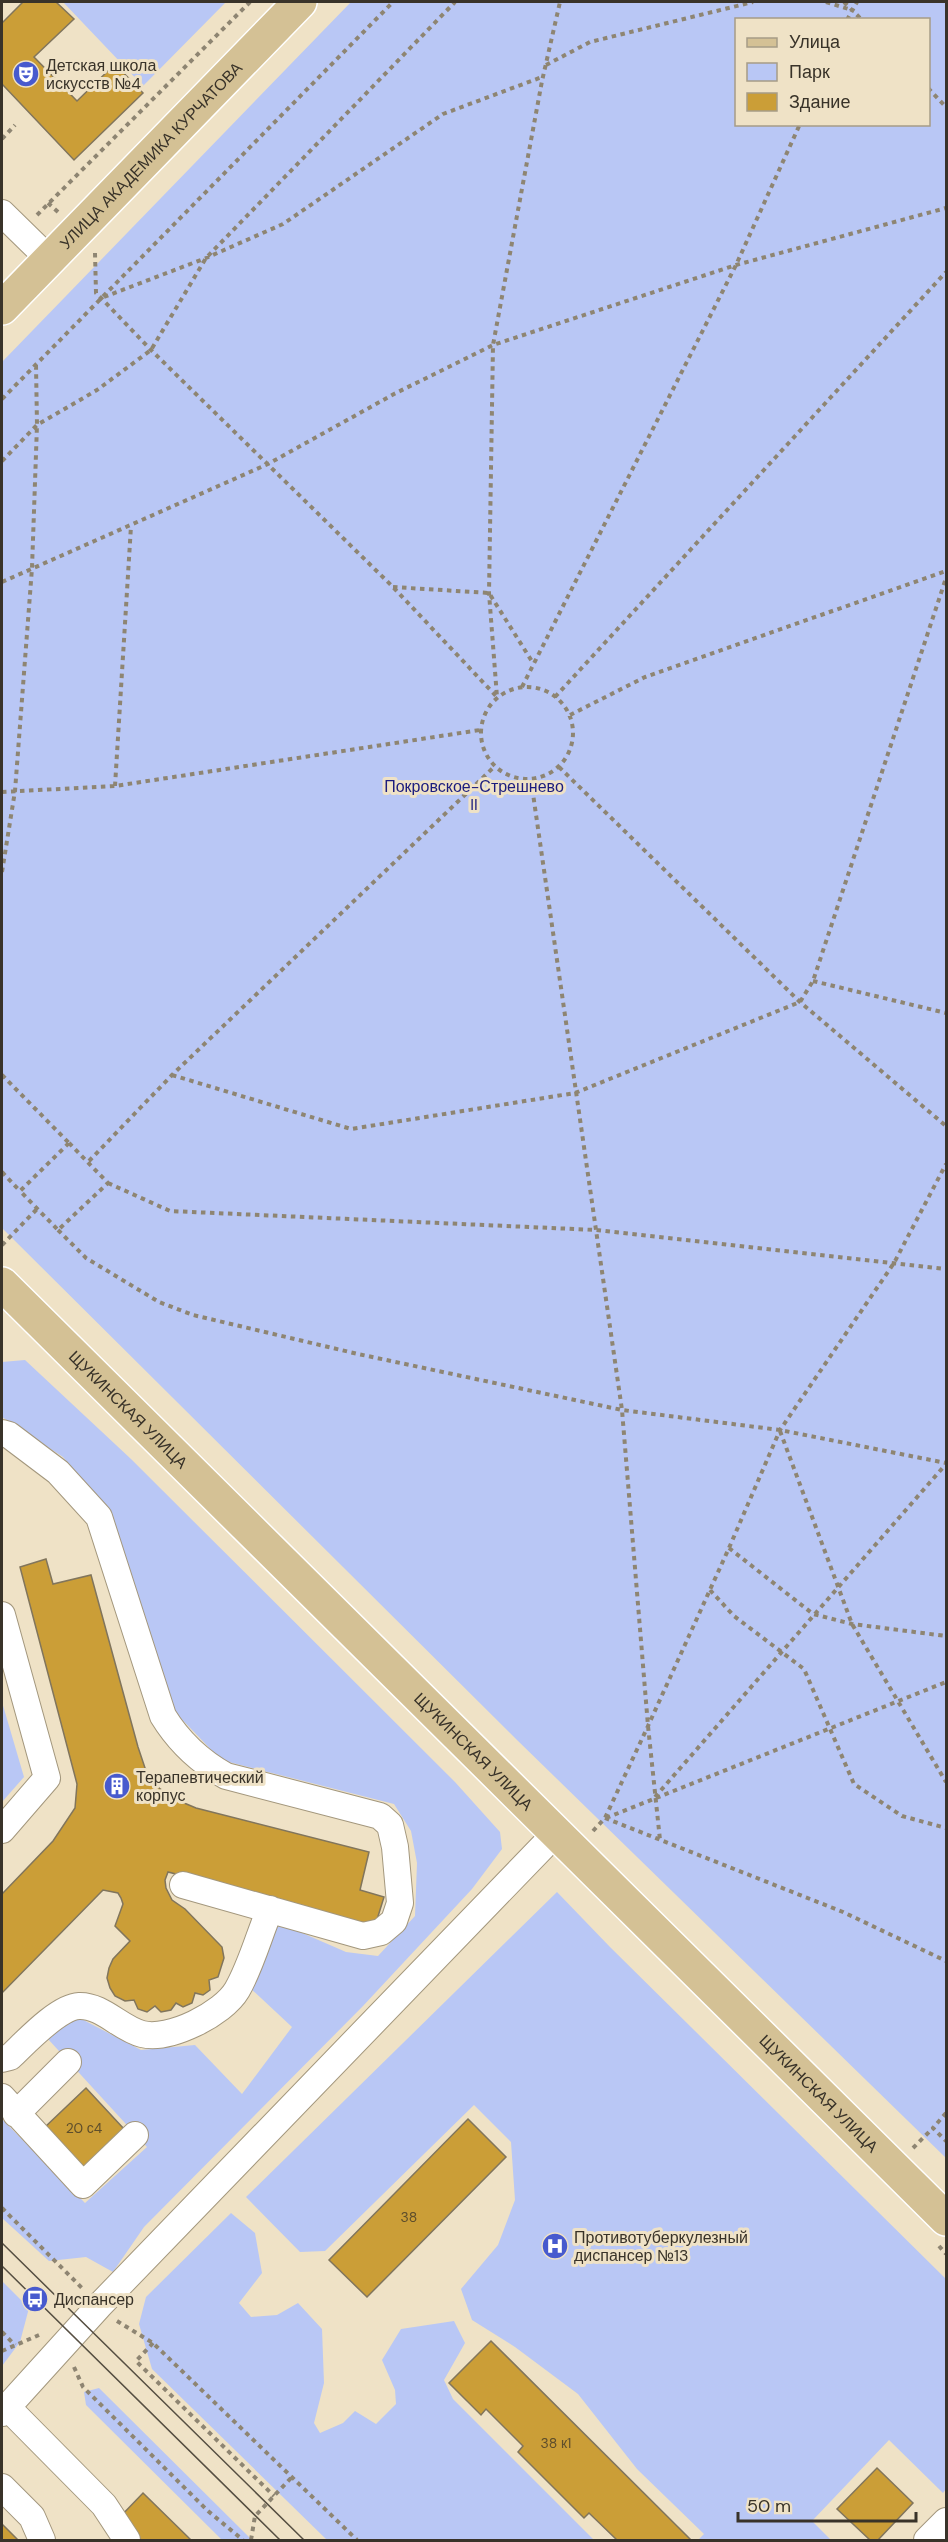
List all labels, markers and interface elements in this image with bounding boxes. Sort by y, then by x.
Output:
legend [735,18,930,126]
text: Улица [789,30,841,54]
place label: Детская школа искусств №4 [46,55,156,94]
street label: УЛИЦА АКАДЕМИКА КУРЧАТОВА [55,57,247,253]
theatre icon: Детская школа искусств №4 [11,59,41,89]
text: Парк [789,60,830,84]
text: Здание [789,90,850,114]
park label: Покровское-Стрешнево II [384,776,564,815]
street label: ЩУКИНСКАЯ УЛИЦА [65,1346,193,1473]
street label: ЩУКИНСКАЯ УЛИЦА [410,1688,538,1815]
place label: Терапевтический корпус [136,1767,264,1806]
building icon: Терапевтический корпус [102,1771,132,1801]
street label: ЩУКИНСКАЯ УЛИЦА [755,2030,883,2157]
house number: 20 с4 [66,2119,103,2137]
house number: 38 [401,2208,417,2226]
place label: Противотуберкулезный диспансер №13 [574,2227,748,2266]
hospital icon: Противотуберкулезный диспансер №13 [540,2231,570,2261]
bus stop icon: Диспансер [20,2284,50,2314]
place label: Диспансер [54,2289,134,2310]
house number: 38 к1 [540,2434,572,2452]
scale bar [738,2485,916,2523]
text: 50 m [747,2494,791,2518]

